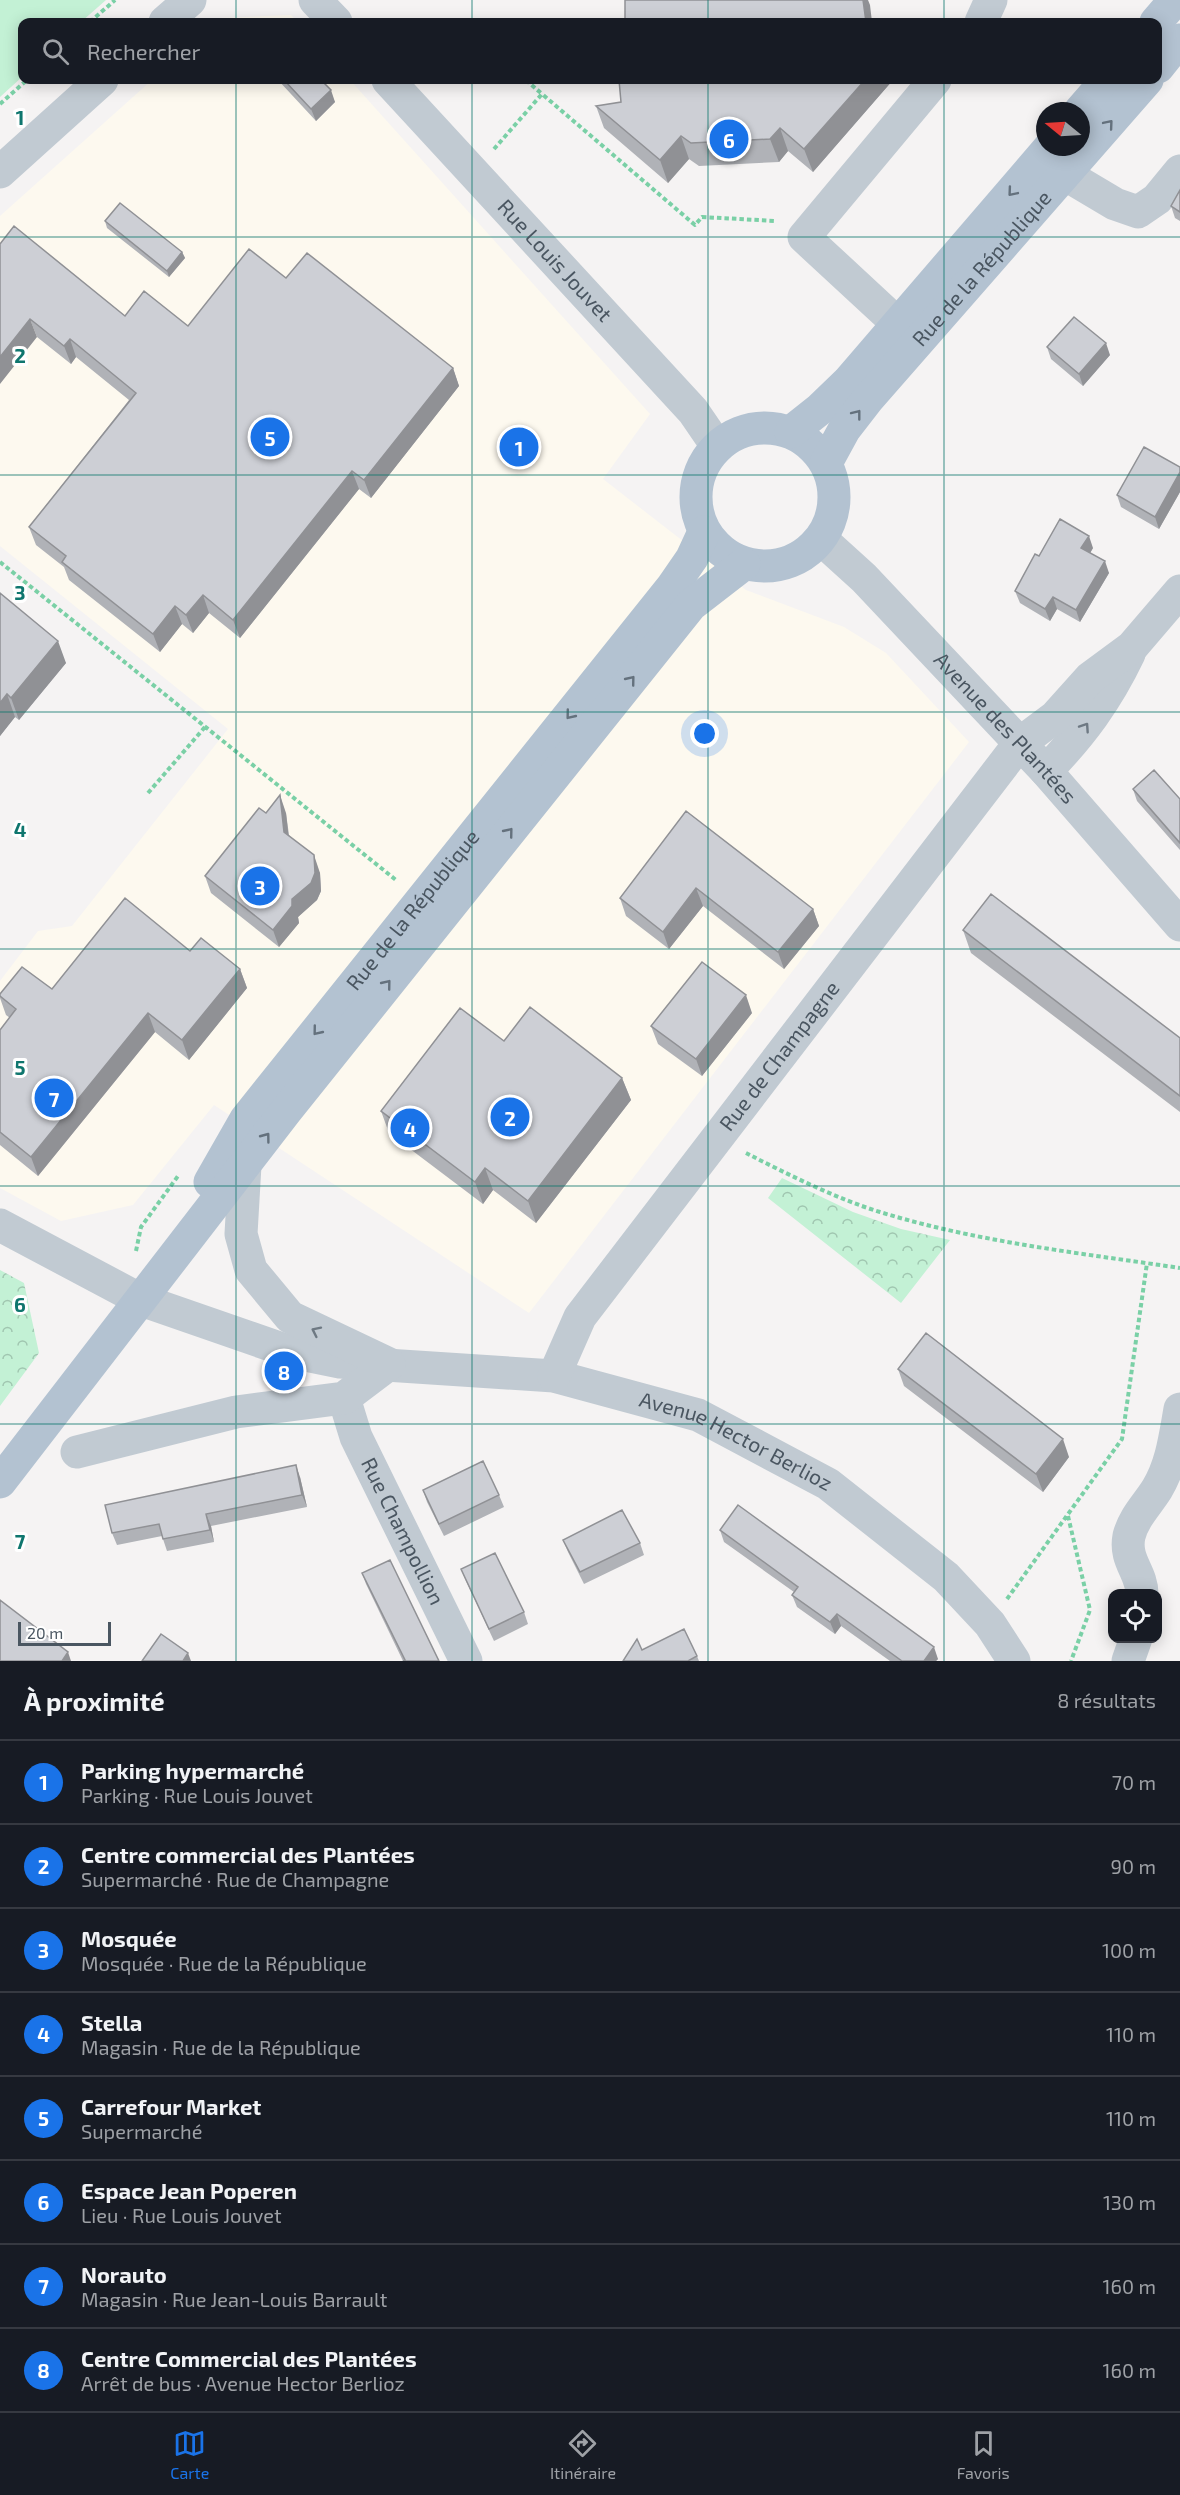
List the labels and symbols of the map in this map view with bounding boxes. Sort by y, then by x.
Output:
north arrow [1036,102,1090,156]
text: 1 [16,105,24,129]
pin: 6 [710,116,748,162]
one-way arrow [1101,120,1112,131]
street label: Rue de la République [906,185,1056,351]
one-way arrow [1008,185,1019,196]
street label: Rue Louis Jouvet [493,194,618,326]
text: 2 [14,343,26,367]
one-way arrow [849,410,860,421]
pin: 5 [250,414,290,460]
pin: 1 [500,424,538,470]
text: 3 [14,580,26,604]
street label: Avenue des Plantées [930,646,1082,808]
one-way arrow [623,675,634,686]
one-way arrow [567,709,578,720]
your location [690,719,719,748]
one-way arrow [1078,723,1089,734]
text: 4 [14,817,27,841]
street label: Rue de la République [340,824,484,995]
one-way arrow [502,828,513,839]
pin: 3 [240,864,280,908]
street label: Rue de Champagne [713,975,844,1135]
one-way arrow [380,980,391,991]
one-way arrow [314,1025,325,1036]
text: 5 [14,1055,26,1079]
pin: 7 [34,1076,74,1120]
pin: 2 [490,1094,530,1140]
pin: 4 [390,1106,430,1150]
one-way arrow [259,1133,270,1144]
text: 6 [14,1292,26,1316]
one-way arrow [312,1326,323,1338]
pin: 8 [264,1348,304,1394]
street label: Avenue Hector Berlioz [637,1386,837,1495]
street label: Rue Champollion [357,1453,450,1609]
text: 7 [15,1529,26,1553]
scale bar [18,1619,111,1646]

